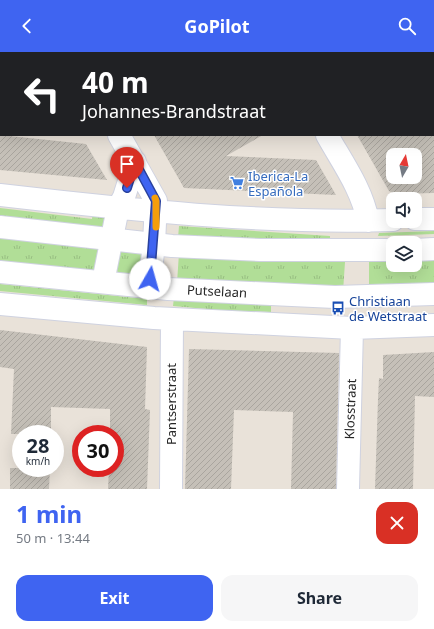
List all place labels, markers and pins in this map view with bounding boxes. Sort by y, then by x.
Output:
pin [110,147,144,188]
place label: Iberica-La Española [248,167,308,200]
supermarket icon: Iberica-La Española [229,175,245,191]
place label: Christiaan de Wetstraat [349,292,427,325]
bus stop icon: Christiaan de Wetstraat [330,300,346,316]

